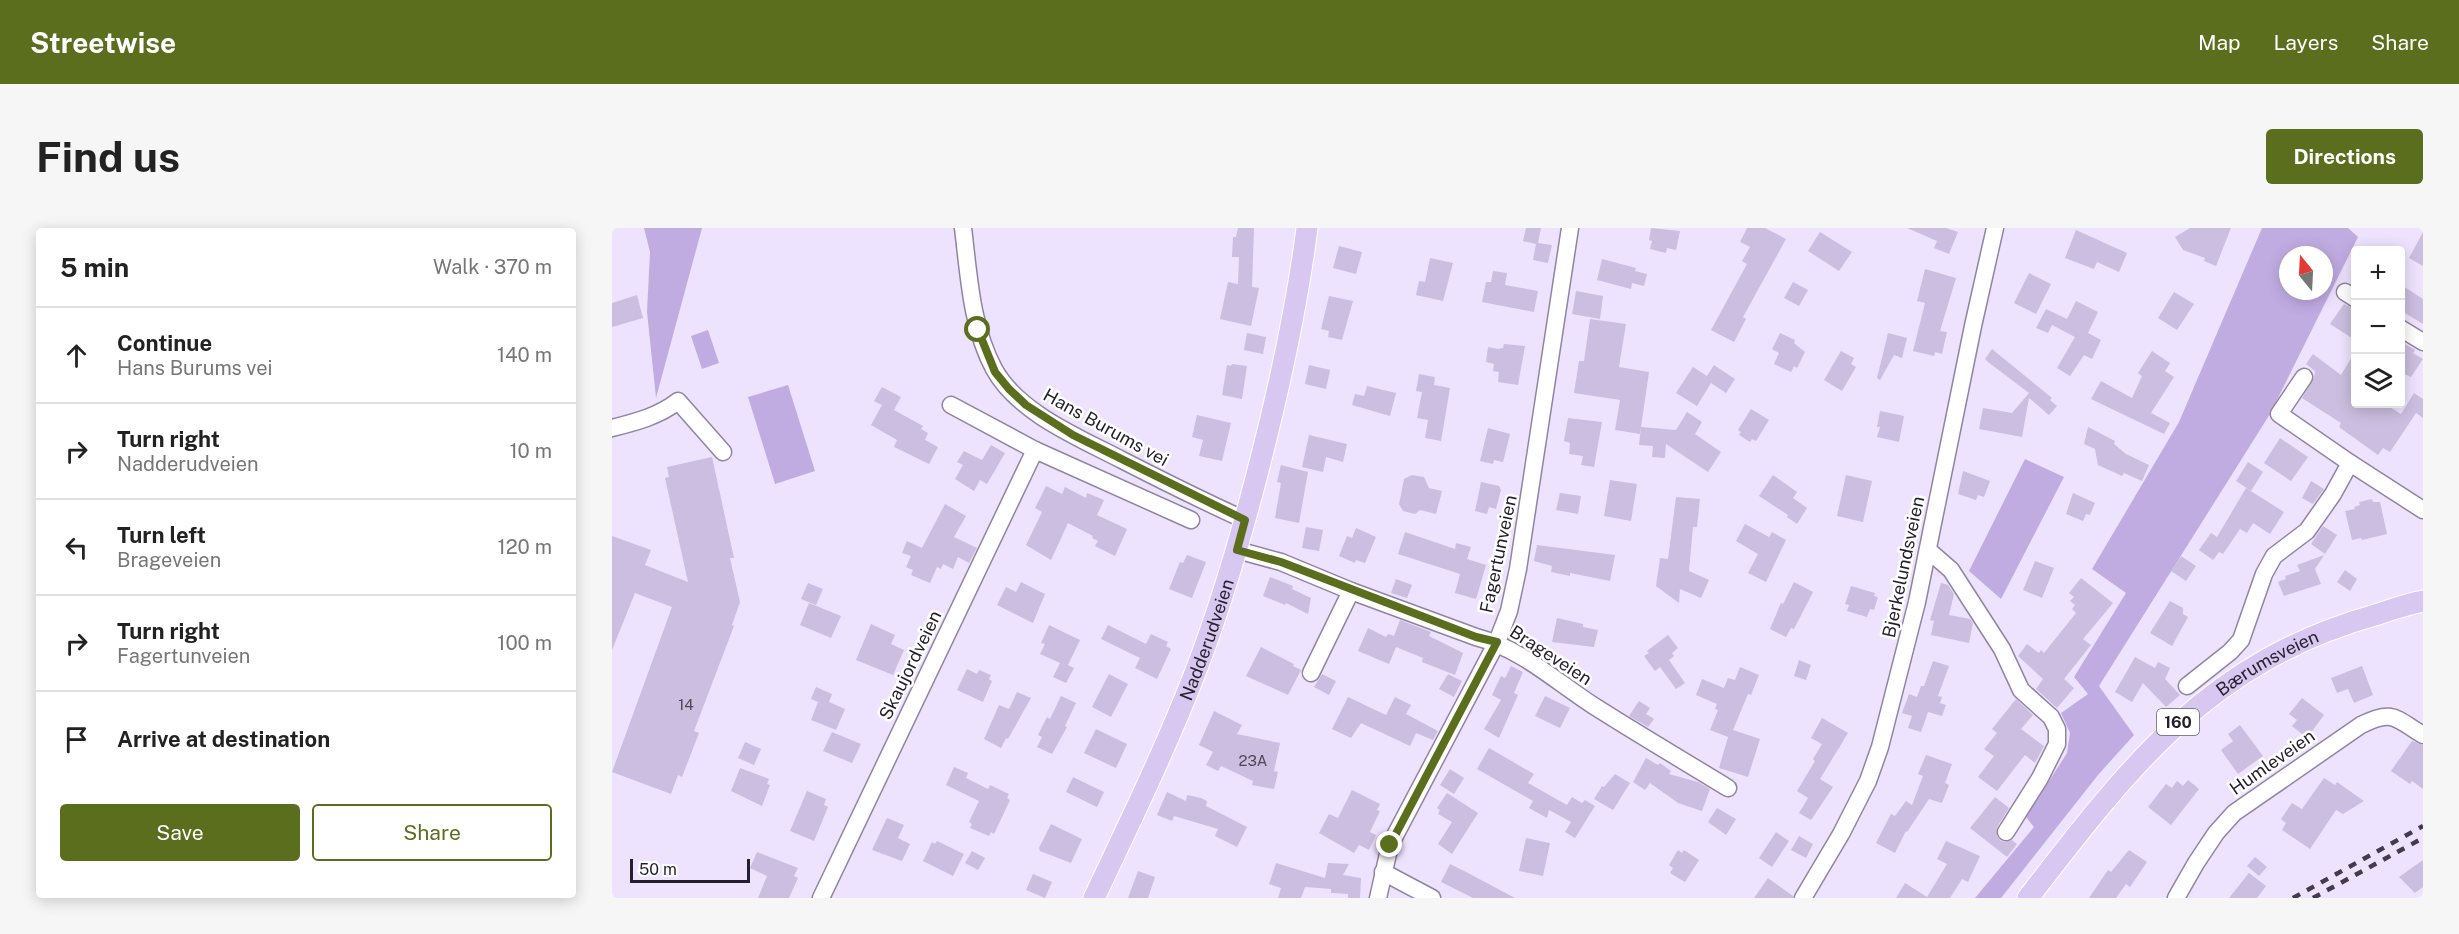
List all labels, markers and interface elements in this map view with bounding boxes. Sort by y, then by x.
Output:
text: Streetwise [30,26,176,59]
text: Map [2198,30,2241,55]
text: Layers [2274,30,2338,55]
text: Share [2371,30,2429,55]
button: Directions [2266,129,2423,184]
text: Find us [36,132,180,181]
north arrow [2279,246,2333,300]
map controls [2351,246,2405,408]
button: + [2351,246,2405,300]
text: 5 min [60,252,129,283]
text: Walk · 370 m [433,255,552,279]
button: − [2351,300,2405,354]
route start [964,316,990,342]
text: Continue [117,330,212,356]
icon: ahead [60,339,93,372]
text: 140 m [497,343,552,367]
button: layers [2351,354,2405,408]
text: Hans Burums vei [117,356,273,380]
street label: Hans Burums vei [1040,384,1172,470]
text: Turn right [117,426,220,452]
icon: right [60,435,93,468]
text: 10 m [509,439,552,463]
text: Nadderudveien [117,452,259,476]
street label: Fagertunveien [1475,493,1521,615]
street label: Bjerkelundsveien [1878,494,1928,640]
text: Turn left [117,522,206,548]
icon: left [60,531,93,564]
text: 120 m [498,535,552,559]
text: Brageveien [117,548,221,572]
street label: Nadderudveien [1175,576,1237,703]
street label: Skaujordveien [874,607,946,723]
text: Turn right [117,618,220,644]
street label: Brageveien [1506,621,1596,689]
street label: Bærumsveien [2212,625,2321,700]
icon: right [60,627,93,660]
text: 100 m [497,631,552,655]
text: Fagertunveien [117,644,250,668]
house number: 14 [678,696,694,713]
road number: 160 [2157,709,2199,735]
icon: arrive [60,723,93,756]
street label: Humleveien [2225,725,2319,799]
text: Arrive at destination [117,726,330,752]
house number: 23A [1238,752,1268,769]
button: Save [60,804,300,861]
button: Share [312,804,552,861]
route end [1376,831,1402,857]
scale bar [630,856,750,884]
text: 50 m [639,860,677,879]

